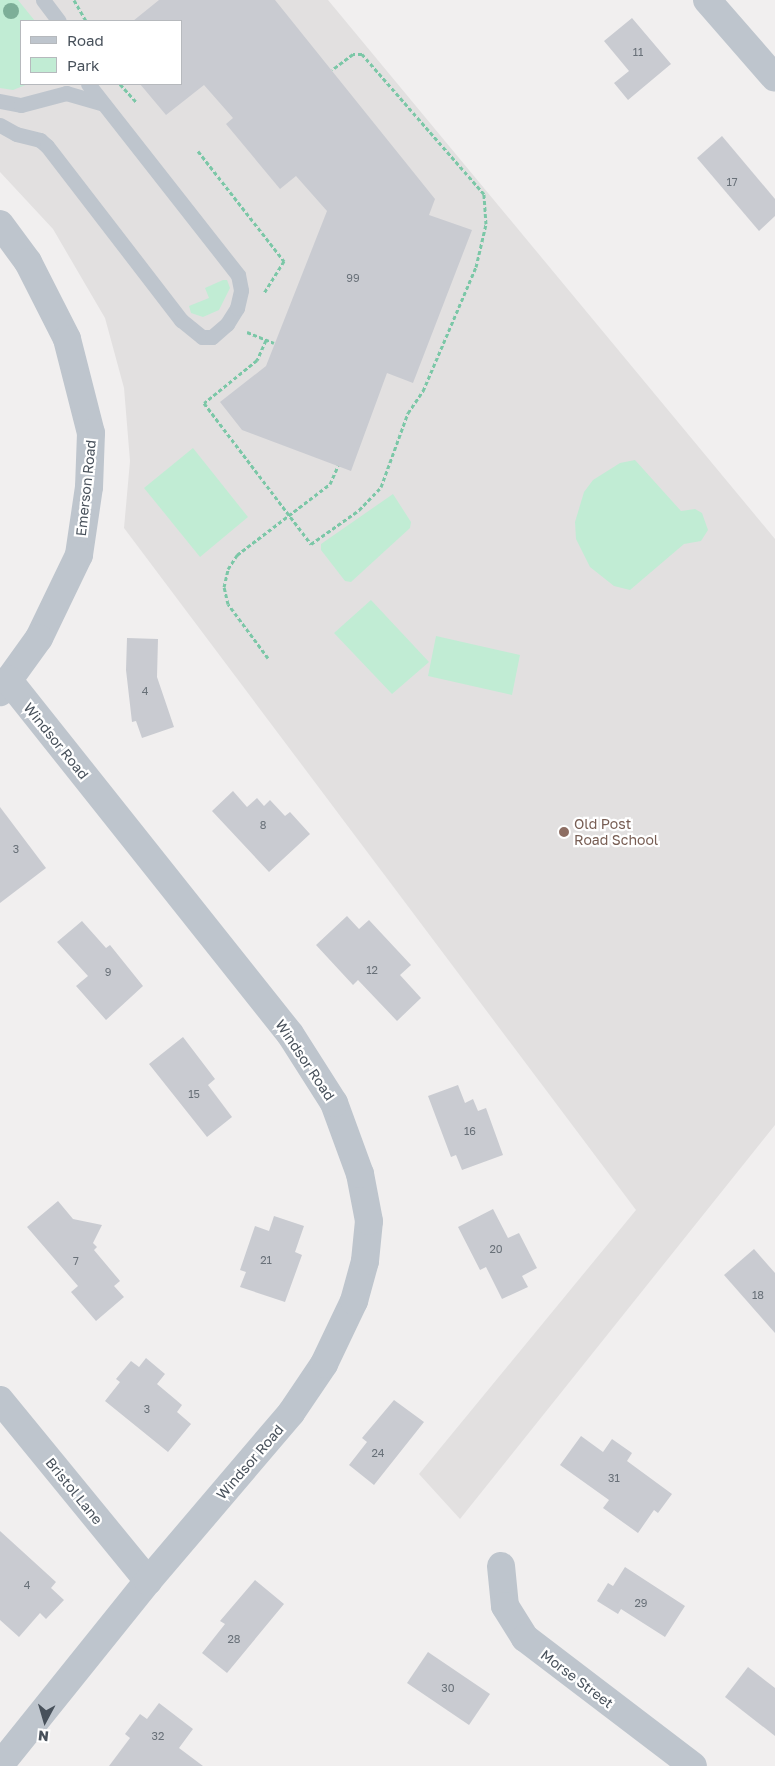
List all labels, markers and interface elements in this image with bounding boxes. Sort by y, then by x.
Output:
legend [20,20,182,85]
text: Road [67,31,104,49]
house number: 11 [633,45,643,59]
text: Park [67,56,99,74]
house number: 17 [726,175,738,189]
house number: 99 [346,271,360,285]
street label: Emerson Road [73,439,99,537]
house number: 4 [142,684,148,698]
street label: Windsor Road [20,699,92,783]
place label: Old Post Road School [574,816,658,849]
house number: 8 [260,818,266,832]
marker: Old Post Road School [558,826,570,838]
house number: 3 [13,842,19,856]
house number: 12 [366,963,378,977]
house number: 9 [105,965,111,979]
street label: Windsor Road [272,1017,338,1103]
house number: 15 [188,1087,200,1101]
house number: 16 [464,1124,476,1138]
house number: 20 [489,1242,503,1256]
house number: 21 [260,1253,272,1267]
house number: 7 [73,1254,79,1268]
house number: 18 [752,1288,764,1302]
house number: 3 [144,1402,150,1416]
street label: Windsor Road [213,1421,287,1503]
house number: 24 [371,1446,385,1460]
street label: Bristol Lane [42,1454,106,1528]
house number: 31 [608,1471,620,1485]
house number: 4 [24,1578,30,1592]
house number: 29 [634,1596,648,1610]
house number: 28 [227,1632,241,1646]
street label: Morse Street [537,1646,617,1712]
house number: 30 [441,1681,455,1695]
north arrow [20,1696,70,1746]
text: N [37,1727,50,1745]
house number: 32 [152,1729,164,1743]

